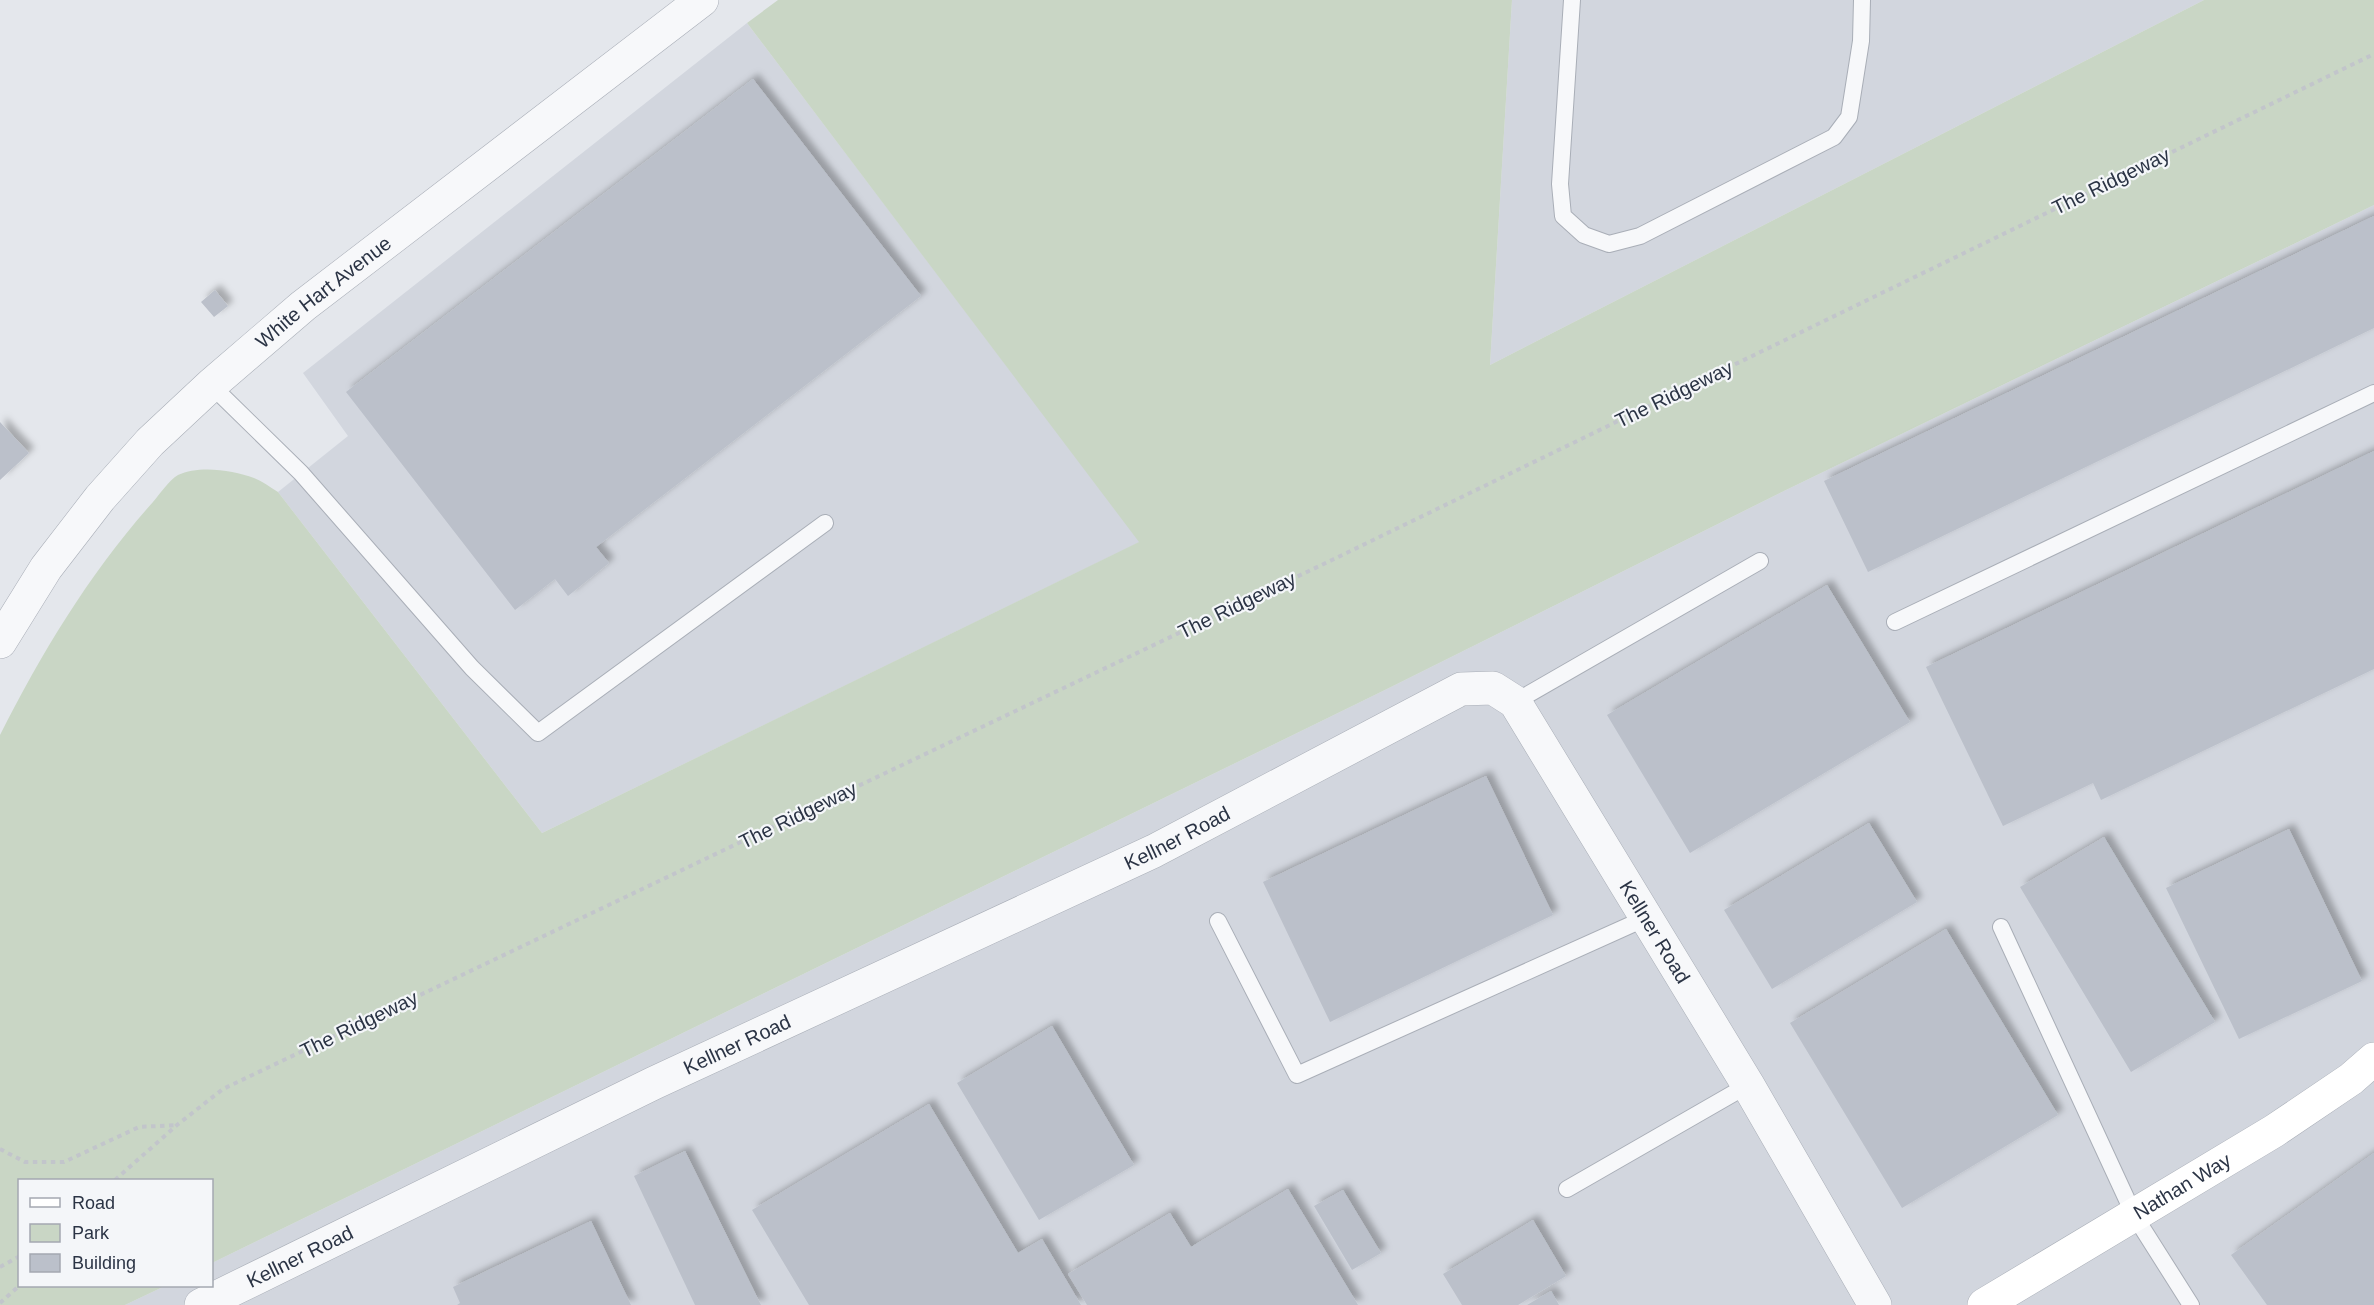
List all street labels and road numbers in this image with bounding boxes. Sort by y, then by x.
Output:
street label: The Ridgeway [2049,143,2173,219]
street label: White Hart Avenue [251,232,395,353]
street label: The Ridgeway [1612,356,1736,432]
street label: The Ridgeway [1175,567,1299,643]
street label: The Ridgeway [736,777,860,853]
street label: Kellner Road [1121,802,1234,874]
street label: Kellner Road [1615,877,1694,987]
street label: The Ridgeway [297,986,421,1062]
street label: Kellner Road [680,1010,794,1079]
street label: Nathan Way [2130,1149,2235,1224]
street label: Kellner Road [243,1221,357,1292]

